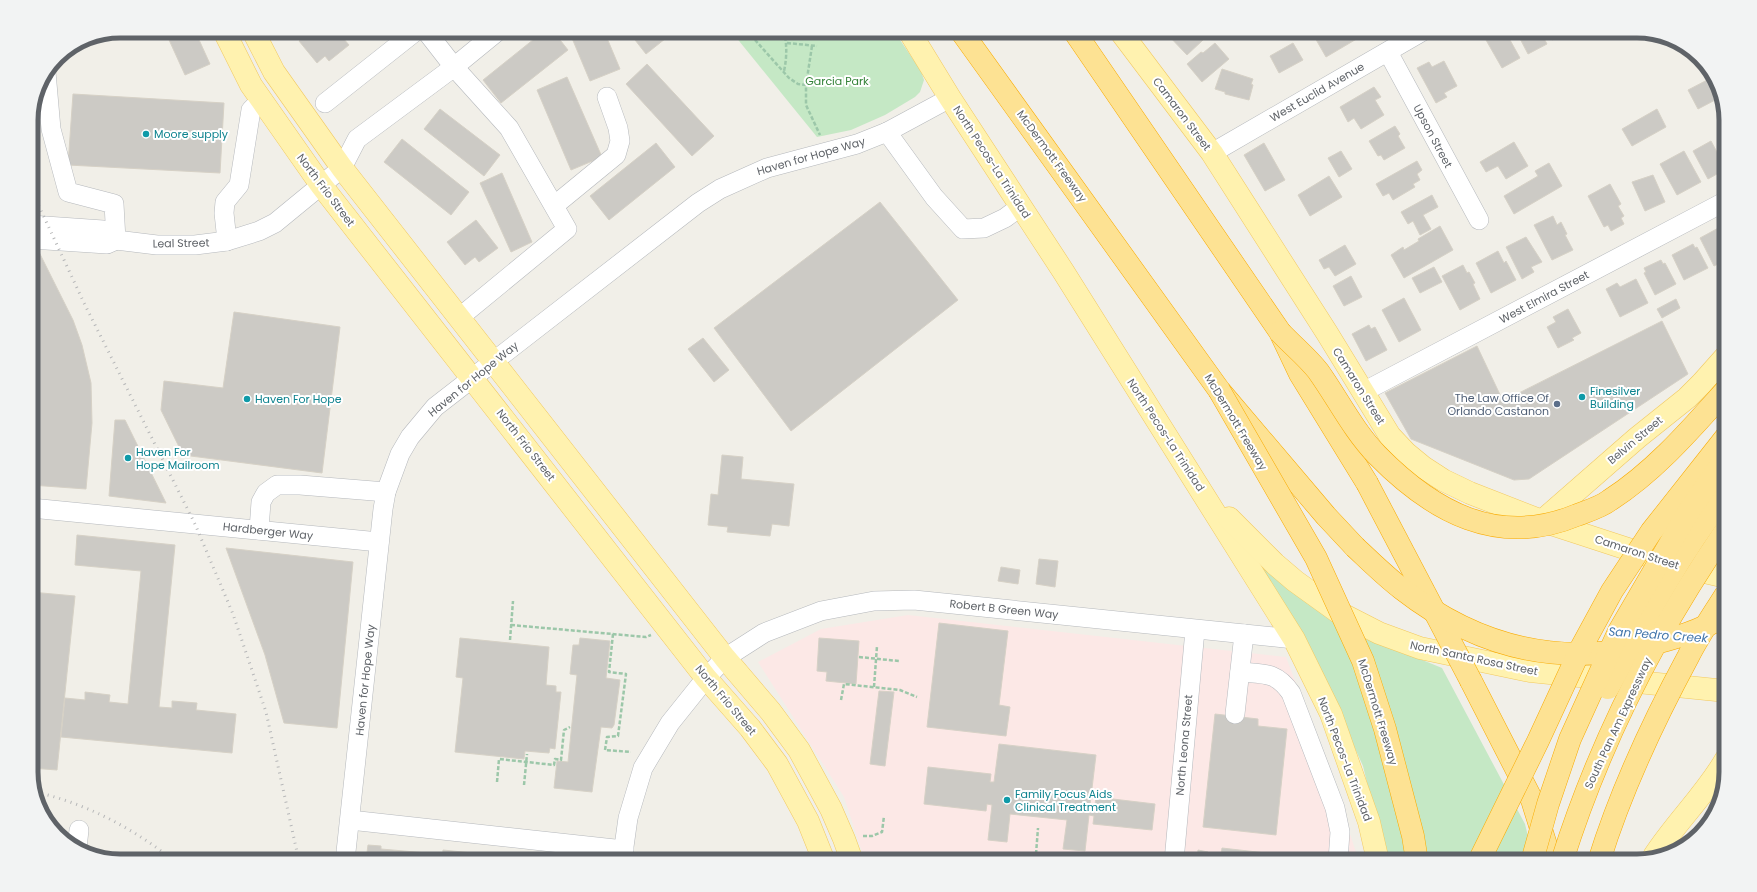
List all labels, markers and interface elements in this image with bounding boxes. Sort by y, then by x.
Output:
street label: West Euclid Avenue [1267,58,1367,126]
park label: Garcia Park [805,73,869,89]
street label: Camaron Street [1149,74,1215,154]
street label: Upson Street [1410,101,1456,171]
street label: North Pecos-La Trinidad [949,102,1035,222]
street label: McDermott Freeway [1013,107,1091,206]
place label: Moore supply [154,126,229,142]
marker: Moore supply [141,129,151,139]
street label: Haven for Hope Way [755,133,868,179]
street label: North Frio Street [293,150,359,230]
street label: Leal Street [152,235,210,251]
street label: West Elmira Street [1496,267,1592,327]
street label: Haven for Hope Way [424,337,522,420]
street label: Camaron Street [1329,344,1389,428]
street label: McDermott Freeway [1201,371,1272,474]
street label: North Pecos-La Trinidad [1123,375,1209,495]
place label: Finesilver Building [1590,383,1640,412]
place label: The Law Office Of Orlando Castanon [1447,390,1549,419]
place label: Haven For Hope [255,391,342,407]
marker: Finesilver Building [1577,392,1587,402]
marker: Haven For Hope [242,394,252,404]
marker: The Law Office Of Orlando Castanon [1552,399,1562,409]
street label: North Frio Street [493,406,559,484]
street label: Belvin Street [1604,412,1666,468]
place label: Haven For Hope Mailroom [136,444,220,473]
marker: Haven For Hope Mailroom [123,453,133,463]
street label: Hardberger Way [222,518,315,544]
street label: Camaron Street [1593,531,1681,573]
street label: Robert B Green Way [949,595,1060,623]
street label: Haven for Hope Way [351,623,379,736]
water label: San Pedro Creek [1608,623,1709,647]
street label: North Santa Rosa Street [1409,637,1539,679]
street label: South Pan Am Expressway [1580,654,1656,791]
street label: McDermott Freeway [1354,657,1402,768]
street label: North Frio Street [692,661,760,739]
street label: North Leona Street [1172,694,1196,796]
street label: North Pecos-La Trinidad [1314,695,1376,823]
place label: Family Focus Aids Clinical Treatment [1015,786,1116,815]
marker: Family Focus Aids Clinical Treatment [1002,795,1012,805]

